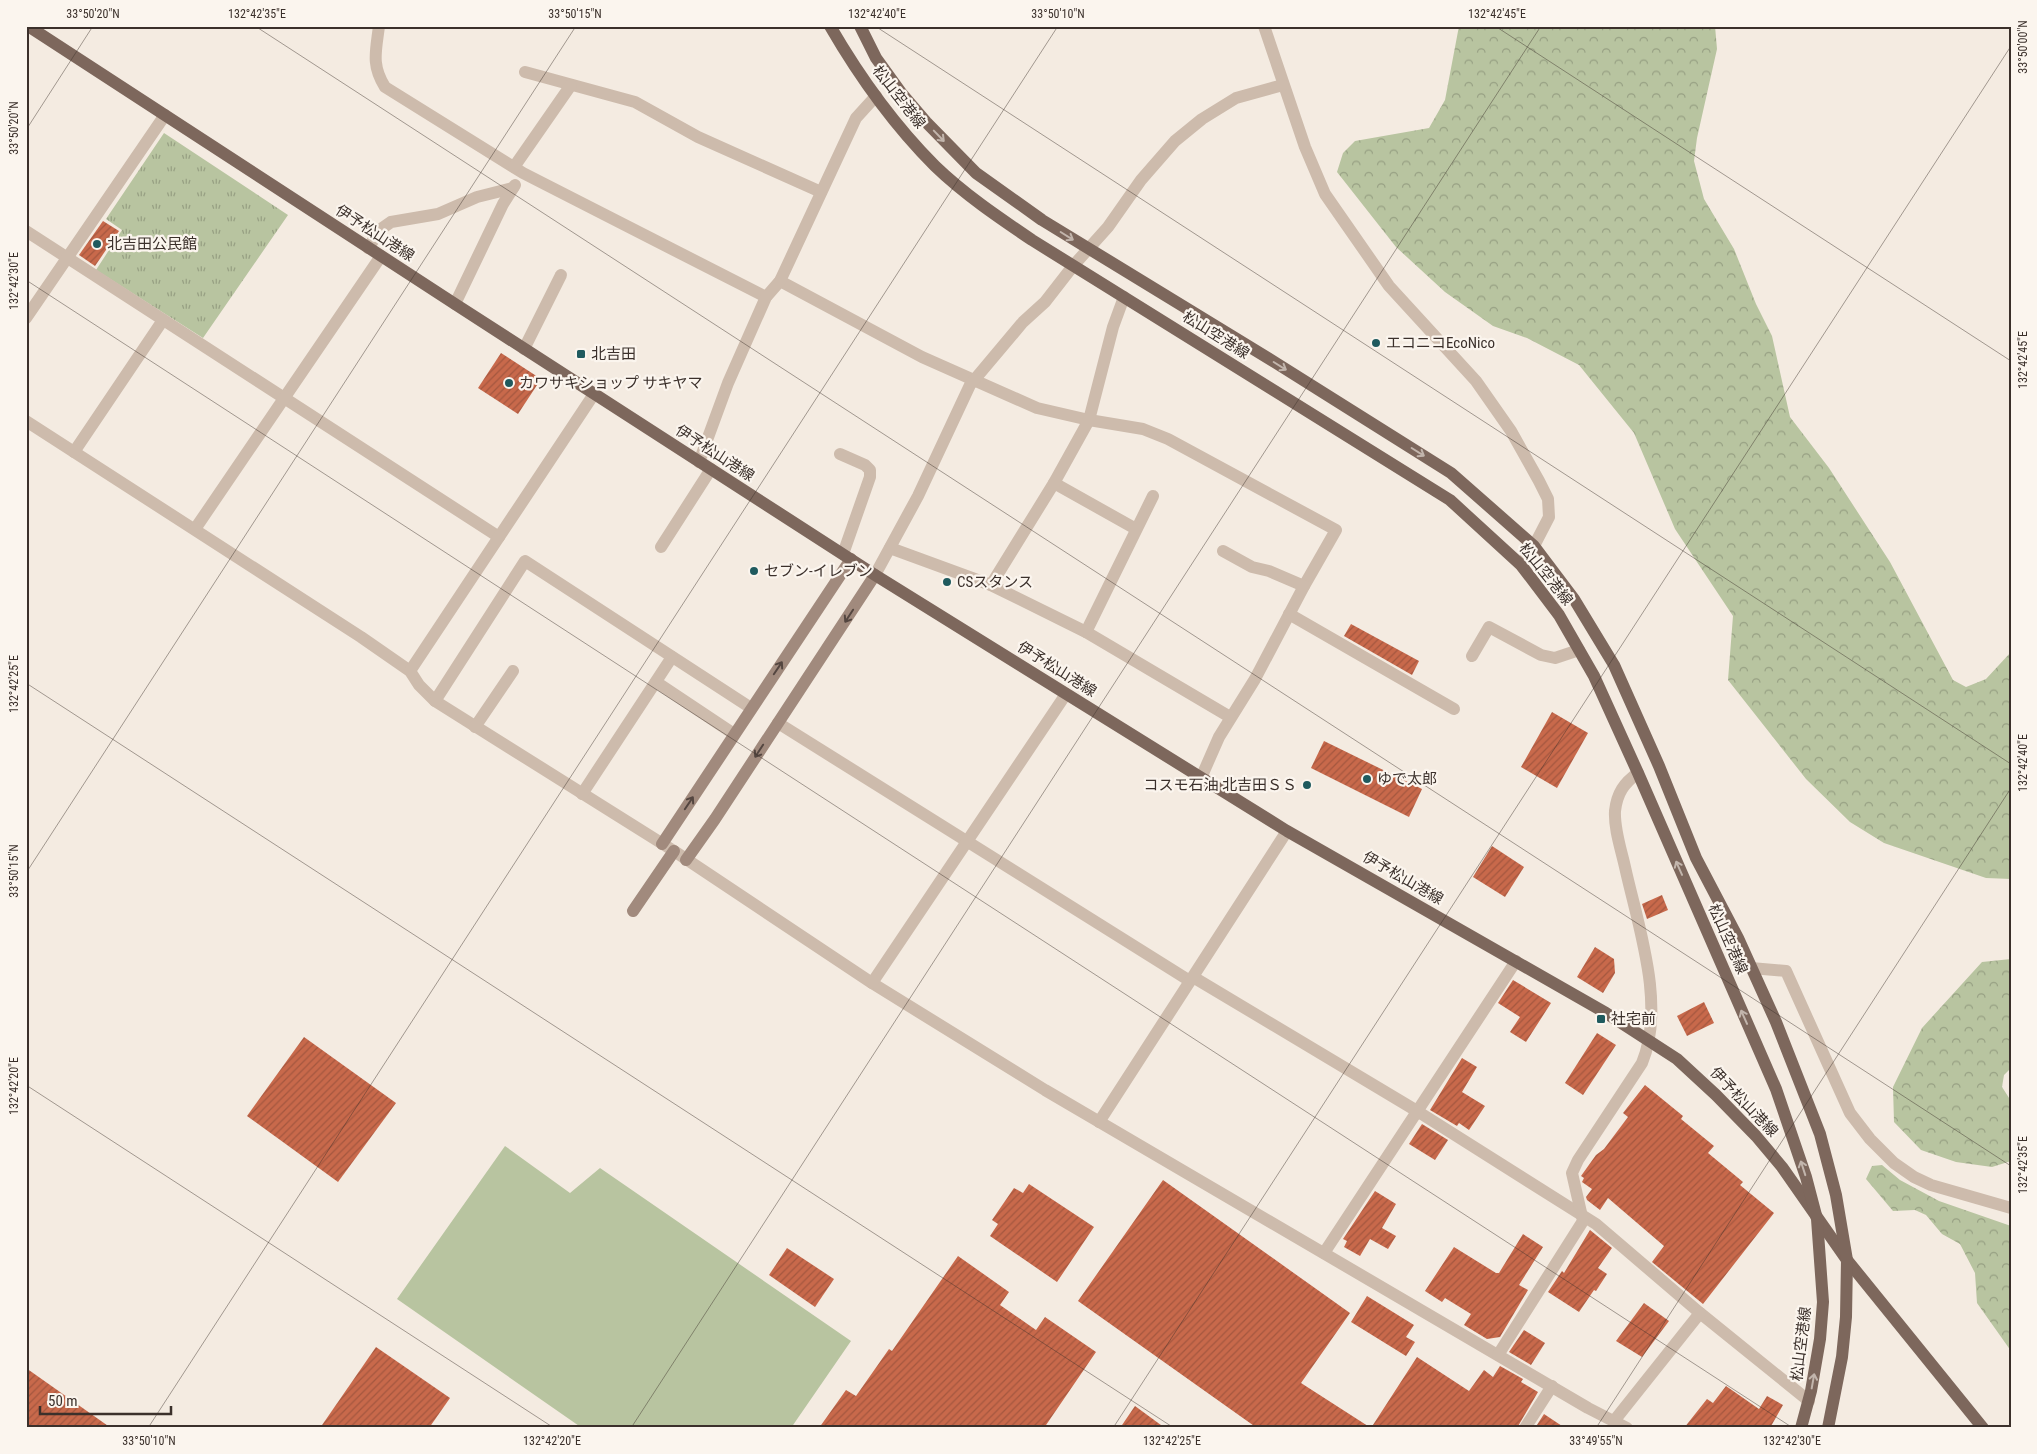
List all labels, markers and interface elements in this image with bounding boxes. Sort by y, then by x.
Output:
text: 33°50'20"N [66,7,120,21]
text: 132°42'35"E [228,7,286,21]
text: 33°50'15"N [548,7,602,21]
text: 132°42'40"E [848,7,906,21]
text: 33°50'10"N [1031,7,1085,21]
text: 132°42'45"E [1468,7,1526,21]
text: 33°50'00"N [2016,20,2030,74]
street label: 松山空港線 [869,62,929,132]
text: 33°50'20"N [7,101,21,155]
one-way arrow [933,130,945,142]
street label: 伊予松山港線 [332,201,418,265]
one-way arrow [1060,231,1074,241]
place label: 北吉田公民館 [107,235,197,253]
marker: 北吉田公民館 [91,238,103,250]
text: 132°42'30"E [7,252,21,310]
street label: 松山空港線 [1179,307,1253,363]
text: 132°42'45"E [2016,331,2030,389]
place label: エコニコEcoNico [1386,334,1495,352]
marker: エコニコEcoNico [1370,337,1382,349]
place label: 北吉田 [591,345,636,363]
marker: 北吉田 [575,348,587,360]
one-way arrow [1273,361,1287,371]
place label: カワサキショップ サキヤマ [519,374,702,392]
marker: カワサキショップ サキヤマ [503,377,515,389]
street label: 伊予松山港線 [672,421,758,485]
one-way arrow [1411,447,1425,458]
street label: 松山空港線 [1515,539,1577,609]
place label: セブン-イレブン [764,562,873,580]
marker: セブン-イレブン [748,565,760,577]
place label: CSスタンス [957,573,1033,591]
marker: CSスタンス [941,576,953,588]
one-way arrow [843,608,853,622]
street label: 伊予松山港線 [1014,638,1100,700]
text: 132°42'25"E [7,655,21,713]
one-way arrow [774,661,784,675]
text: 132°42'40"E [2016,734,2030,792]
one-way arrow [754,744,764,758]
place label: ゆで太郎 [1377,770,1437,788]
marker: ゆで太郎 [1361,773,1373,785]
place label: コスモ石油 北吉田ＳＳ [1144,776,1297,794]
marker: コスモ石油 北吉田ＳＳ [1301,779,1313,791]
one-way arrow [683,796,694,810]
text: 33°50'15"N [7,844,21,898]
street label: 伊予松山港線 [1360,848,1446,908]
one-way arrow [1674,861,1684,876]
street label: 松山空港線 [1705,901,1751,977]
place label: 社宅前 [1611,1010,1656,1028]
one-way arrow [1739,1010,1748,1025]
marker: 社宅前 [1595,1013,1607,1025]
text: 132°42'20"E [7,1057,21,1115]
street label: 伊予松山港線 [1706,1063,1782,1141]
text: 132°42'35"E [2016,1136,2030,1194]
one-way arrow [1798,1161,1807,1177]
street label: 松山空港線 [1787,1306,1815,1382]
one-way arrow [1809,1373,1819,1389]
scale bar [40,1384,171,1416]
text: 50 m [48,1392,78,1410]
text: 33°50'10"N [122,1434,176,1448]
text: 132°42'20"E [523,1434,581,1448]
text: 132°42'25"E [1143,1434,1201,1448]
text: 33°49'55"N [1569,1434,1623,1448]
text: 132°42'30"E [1763,1434,1821,1448]

